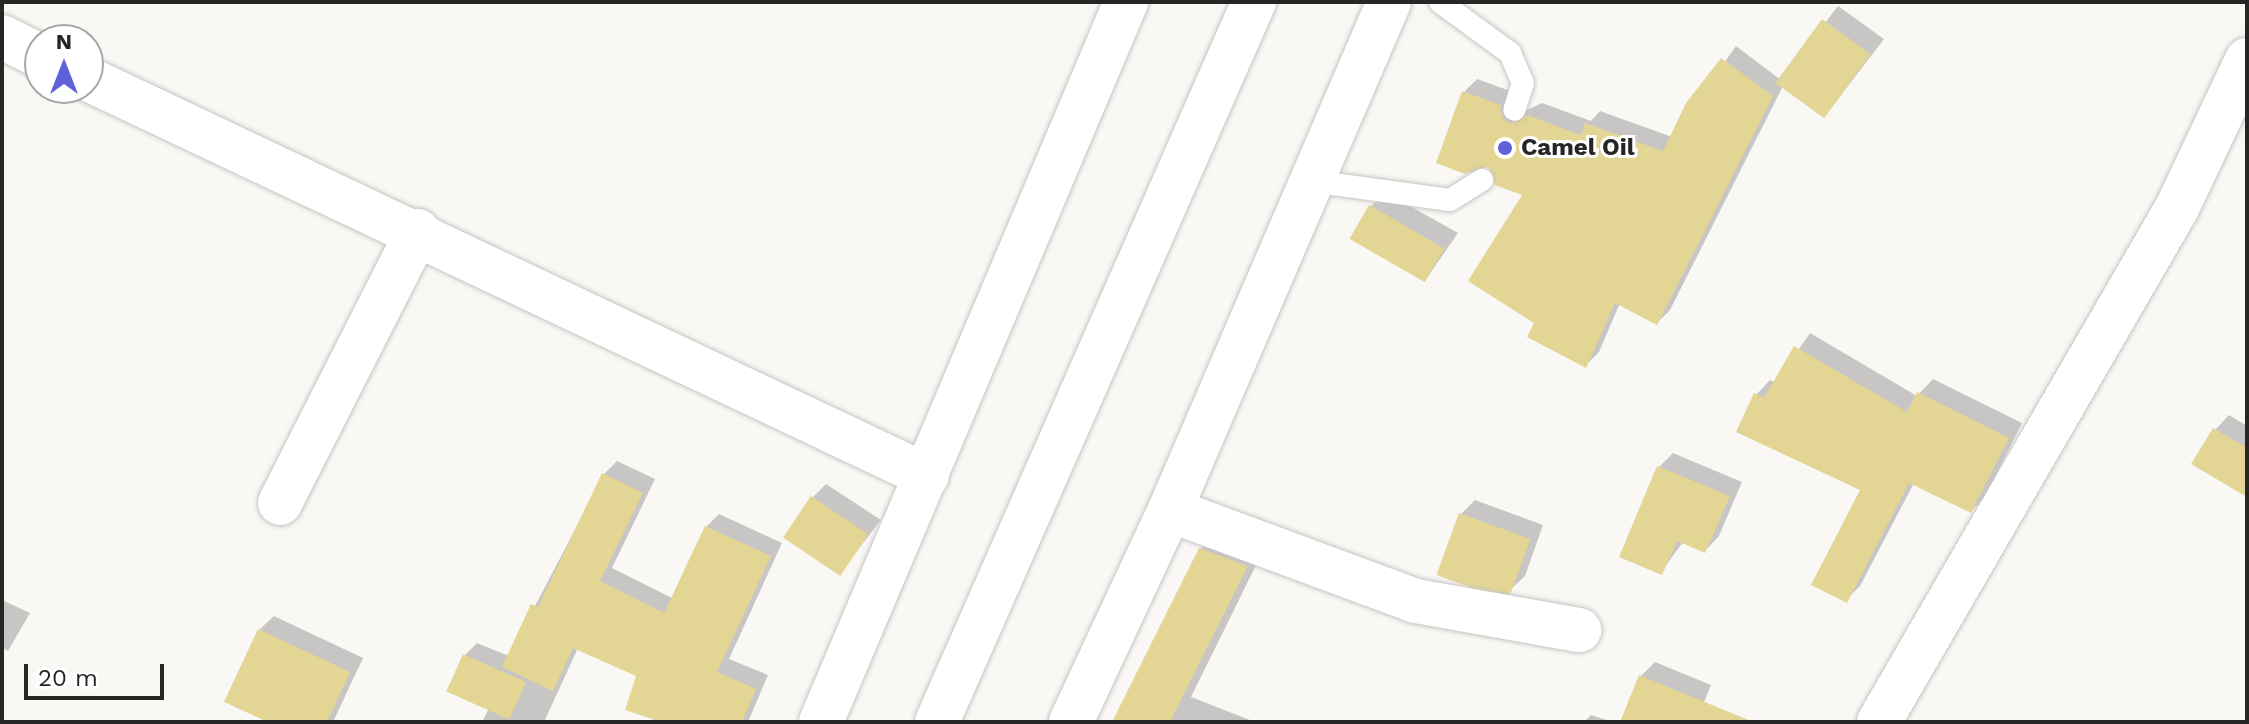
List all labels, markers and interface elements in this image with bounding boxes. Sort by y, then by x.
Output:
north arrow [24,24,104,104]
text: N [56,29,72,54]
place label: Camel Oil [1521,134,1635,162]
marker: Camel Oil [1496,139,1514,157]
scale bar [28,648,168,698]
text: 20 m [38,664,98,692]

